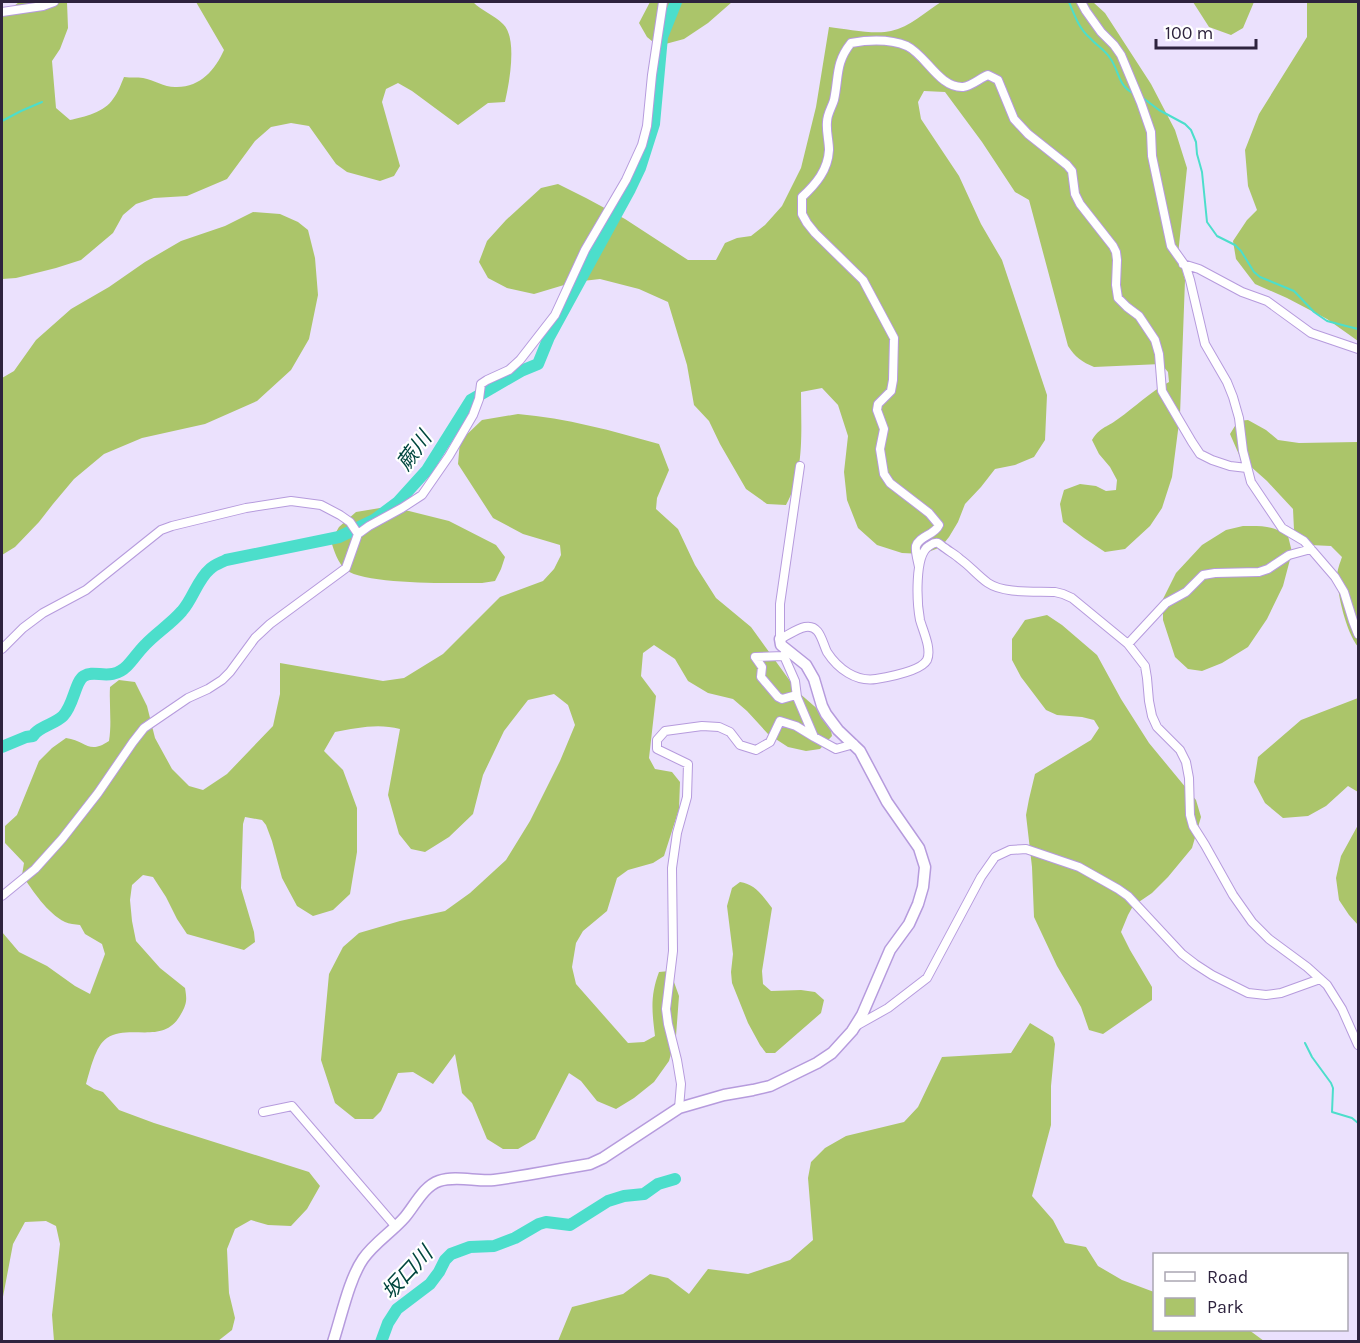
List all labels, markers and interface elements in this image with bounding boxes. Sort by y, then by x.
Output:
scale bar [1156,12,1256,50]
text: 100 m [1165,22,1213,44]
water label: 蕨川 [392,425,437,475]
water label: 坂口川 [377,1240,439,1304]
legend [1153,1253,1348,1331]
text: Road [1207,1266,1248,1288]
text: Park [1207,1296,1244,1318]

